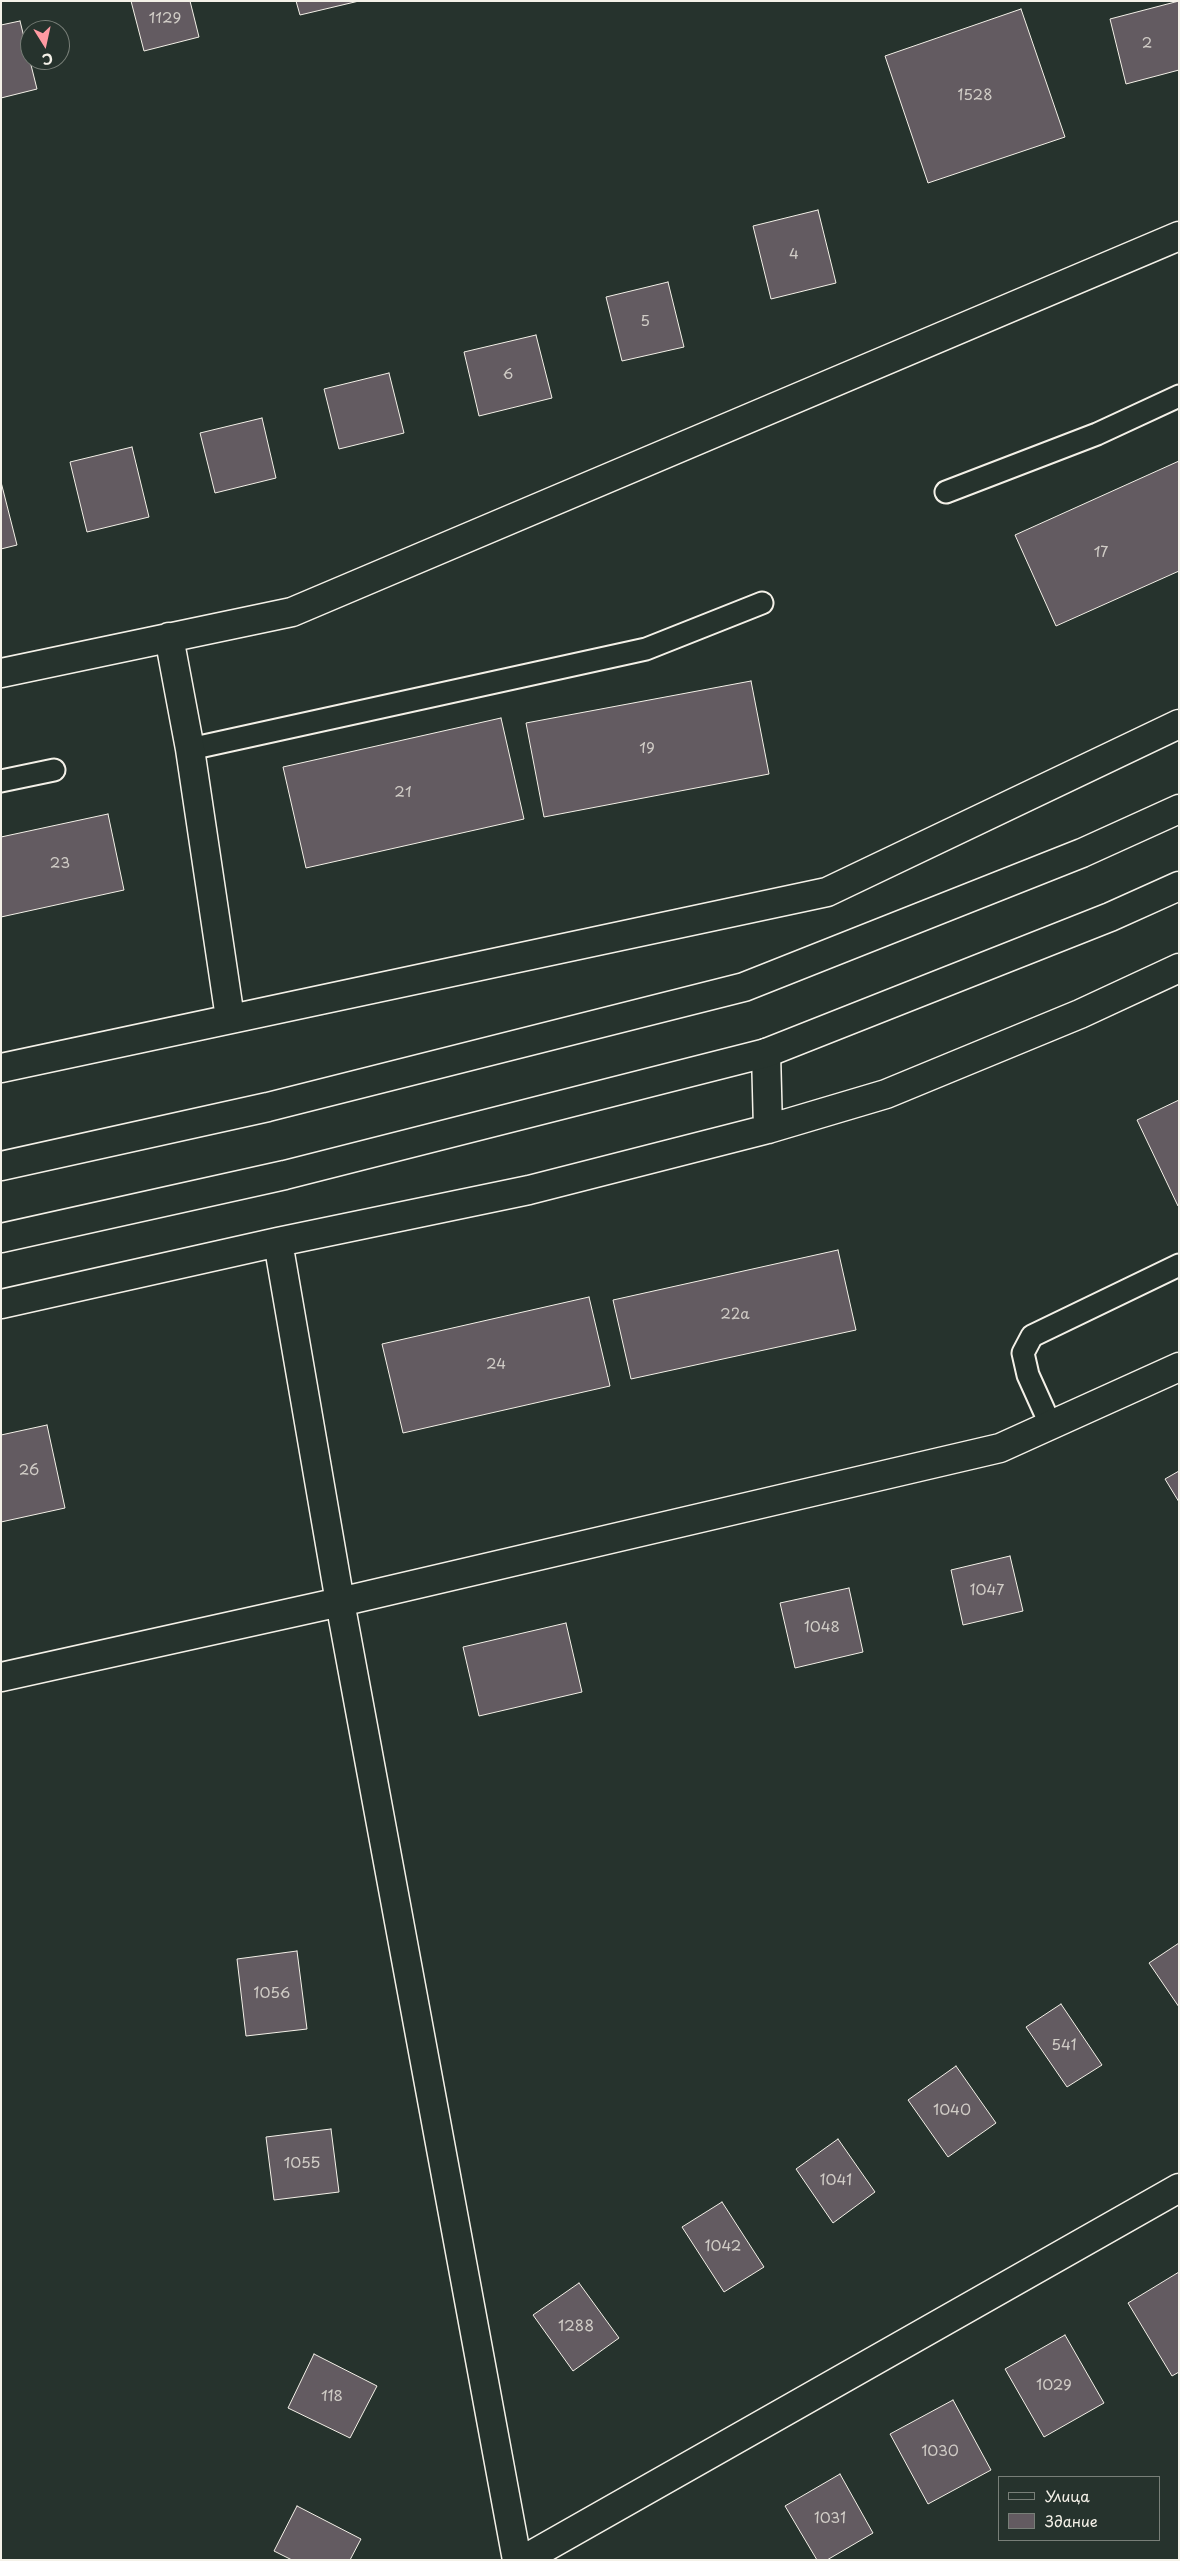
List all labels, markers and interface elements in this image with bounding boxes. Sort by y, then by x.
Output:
house number: 1129 [149,10,181,28]
north arrow [20,20,70,70]
house number: 2 [1142,35,1152,53]
text: С [41,48,55,71]
house number: 1528 [958,87,992,105]
house number: 4 [789,246,799,264]
house number: 5 [640,313,650,331]
house number: 6 [503,366,513,384]
house number: 17 [1094,544,1108,562]
house number: 19 [639,740,655,758]
house number: 21 [394,784,412,802]
house number: 23 [50,855,70,873]
house number: 22а [720,1306,750,1324]
house number: 24 [486,1356,506,1374]
house number: 26 [19,1462,39,1480]
house number: 1047 [970,1582,1004,1600]
house number: 1048 [804,1619,840,1637]
house number: 1056 [254,1985,290,2003]
house number: 541 [1051,2037,1077,2055]
house number: 1040 [933,2102,971,2120]
house number: 1055 [284,2155,320,2173]
house number: 1041 [820,2172,852,2190]
house number: 1042 [705,2238,741,2256]
house number: 1288 [558,2318,594,2336]
house number: 1029 [1036,2377,1072,2395]
house number: 118 [321,2388,343,2406]
house number: 1030 [921,2443,959,2461]
legend [998,2476,1160,2541]
text: Улица [1045,2484,1090,2507]
text: Здание [1045,2509,1098,2532]
house number: 1031 [814,2510,846,2528]

